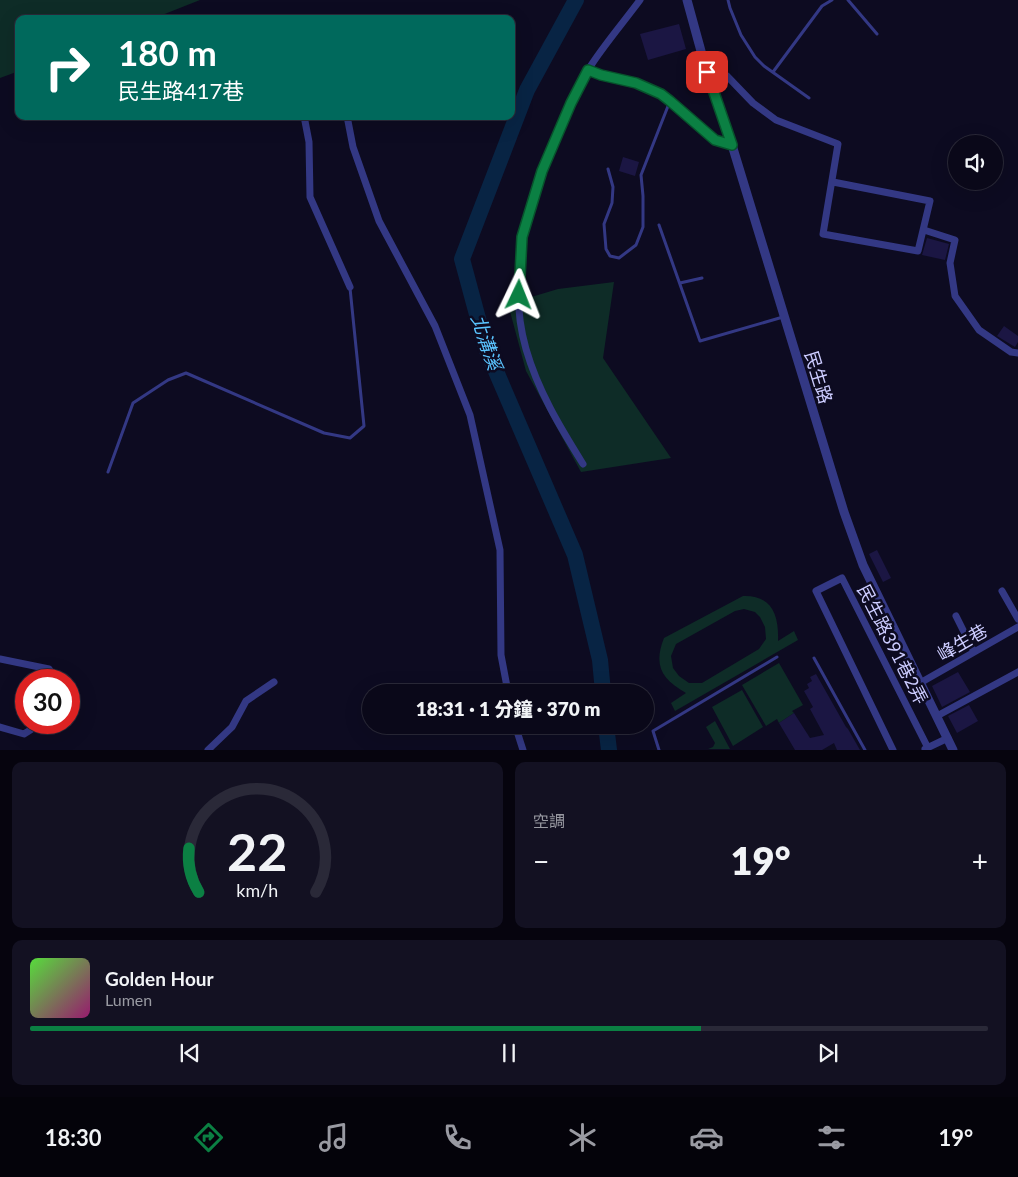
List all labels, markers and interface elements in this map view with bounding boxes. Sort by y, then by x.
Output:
text: 180 m [118,31,217,73]
icon: right [35,35,100,100]
pin [686,51,728,93]
icon: arrive [693,58,721,86]
text: 民生路417巷 [118,77,244,104]
map controls [948,135,1003,190]
button: sound [948,135,1003,190]
position arrow [492,268,544,320]
water label: 北溝溪 [467,311,508,376]
street label: 民生路 [801,348,837,406]
street label: 民生路391巷2弄 [853,580,933,708]
street label: 峰生巷 [933,619,991,665]
speed limit sign: 30 [15,669,80,734]
text: 18:31 · 1 分鐘 · 370 m [416,697,600,720]
text: 空調 [533,811,565,830]
text: 22 [227,820,288,882]
text: 19° [731,837,790,883]
text: − [533,844,549,878]
text: + [972,844,988,878]
text: km/h [237,879,278,901]
text: Golden Hour [105,967,214,990]
text: Lumen [105,990,152,1009]
icon: previous [176,1039,204,1067]
icon: pause [495,1039,523,1067]
icon: next [814,1039,842,1067]
icon: directions [191,1120,226,1155]
icon: music [316,1120,351,1155]
icon: phone [440,1120,475,1155]
icon: climate [565,1120,600,1155]
icon: car [689,1120,724,1155]
icon: filters [814,1120,849,1155]
text: 18:30 [45,1124,102,1151]
text: 19° [938,1124,973,1151]

